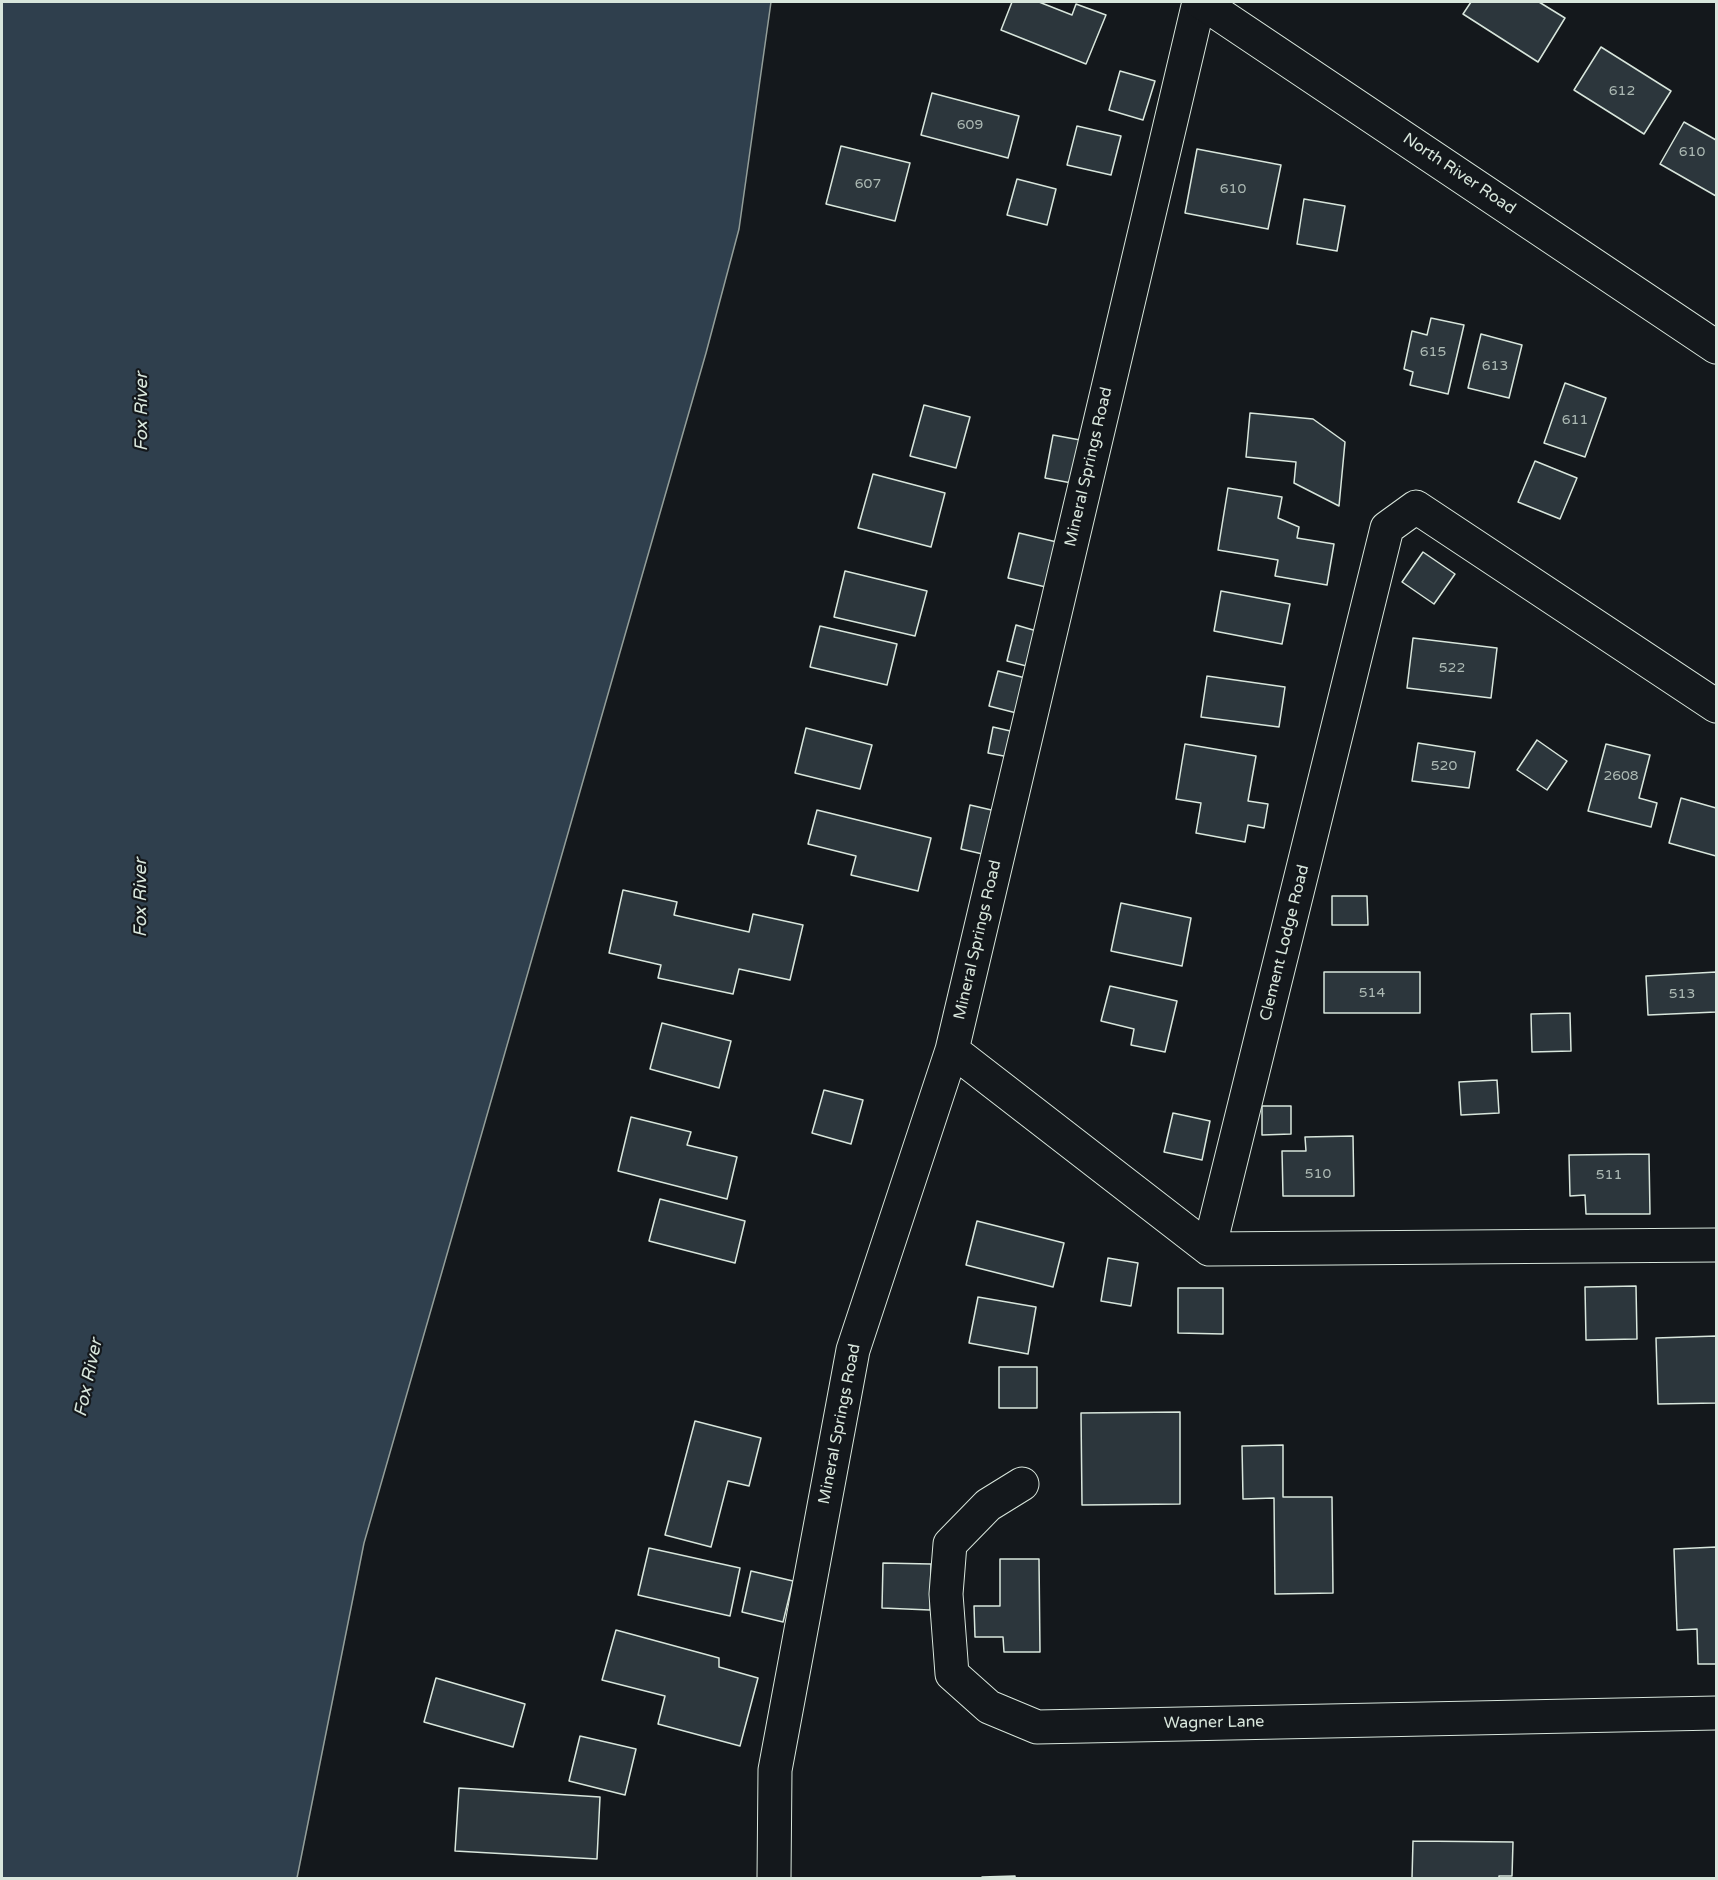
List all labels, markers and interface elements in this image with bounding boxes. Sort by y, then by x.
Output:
house number: 612 [1609,83,1635,99]
house number: 609 [957,117,983,133]
street label: North River Road [1399,129,1519,219]
house number: 610 [1679,144,1705,160]
house number: 607 [855,176,881,192]
house number: 610 [1220,181,1246,197]
house number: 615 [1420,344,1446,360]
house number: 613 [1482,358,1508,374]
water label: Fox River [131,372,153,452]
street label: Mineral Springs Road [1061,385,1117,549]
house number: 611 [1562,412,1588,428]
house number: 522 [1439,660,1465,676]
house number: 520 [1431,758,1457,774]
house number: 2608 [1603,768,1639,784]
water label: Fox River [130,858,152,938]
street label: Mineral Springs Road [950,858,1006,1022]
street label: Clement Lodge Road [1256,863,1314,1023]
house number: 514 [1359,985,1385,1001]
house number: 513 [1669,986,1695,1002]
house number: 510 [1305,1166,1331,1182]
house number: 511 [1596,1167,1622,1183]
water label: Fox River [70,1337,108,1419]
street label: Mineral Springs Road [815,1342,865,1506]
street label: Wagner Lane [1163,1713,1265,1733]

